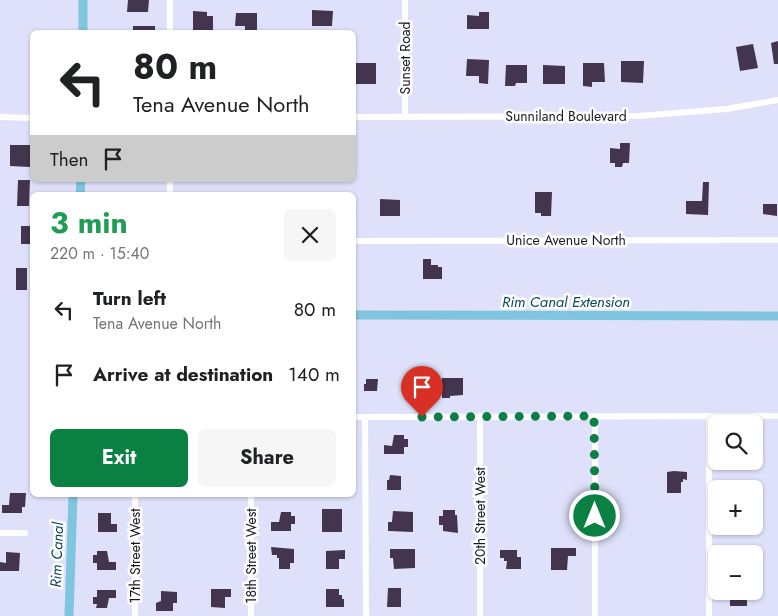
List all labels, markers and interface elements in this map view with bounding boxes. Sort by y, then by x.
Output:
street label: Sunset Road [395,22,415,94]
text: 80 m [133,42,217,92]
icon: left [50,50,115,115]
text: Tena Avenue North [133,88,310,120]
street label: Sunniland Boulevard [505,106,627,126]
icon: arrive [99,145,127,173]
text: Then [50,146,89,173]
text: 3 min [50,201,128,244]
button: close [284,209,336,261]
street label: Unice Avenue North [506,230,626,250]
text: 220 m · 15:40 [50,242,149,265]
text: Turn left [93,285,166,312]
water label: Rim Canal Extension [502,291,630,313]
icon: left [50,296,78,324]
text: 80 m [294,296,336,323]
text: Tena Avenue North [93,312,221,335]
icon: arrive [50,361,78,389]
text: Arrive at destination [93,361,273,388]
text: 140 m [288,361,340,388]
pin [401,366,443,417]
icon: arrive [408,373,436,401]
map controls [708,415,763,600]
button: search [708,415,763,470]
button: Exit [50,429,188,487]
button: Share [198,429,336,487]
street label: 20th Street West [470,466,490,565]
button: + [708,480,763,535]
position arrow [568,489,620,541]
street label: 17th Street West [125,508,145,604]
street label: 18th Street West [241,508,261,604]
water label: Rim Canal [45,521,69,588]
button: − [708,545,763,600]

